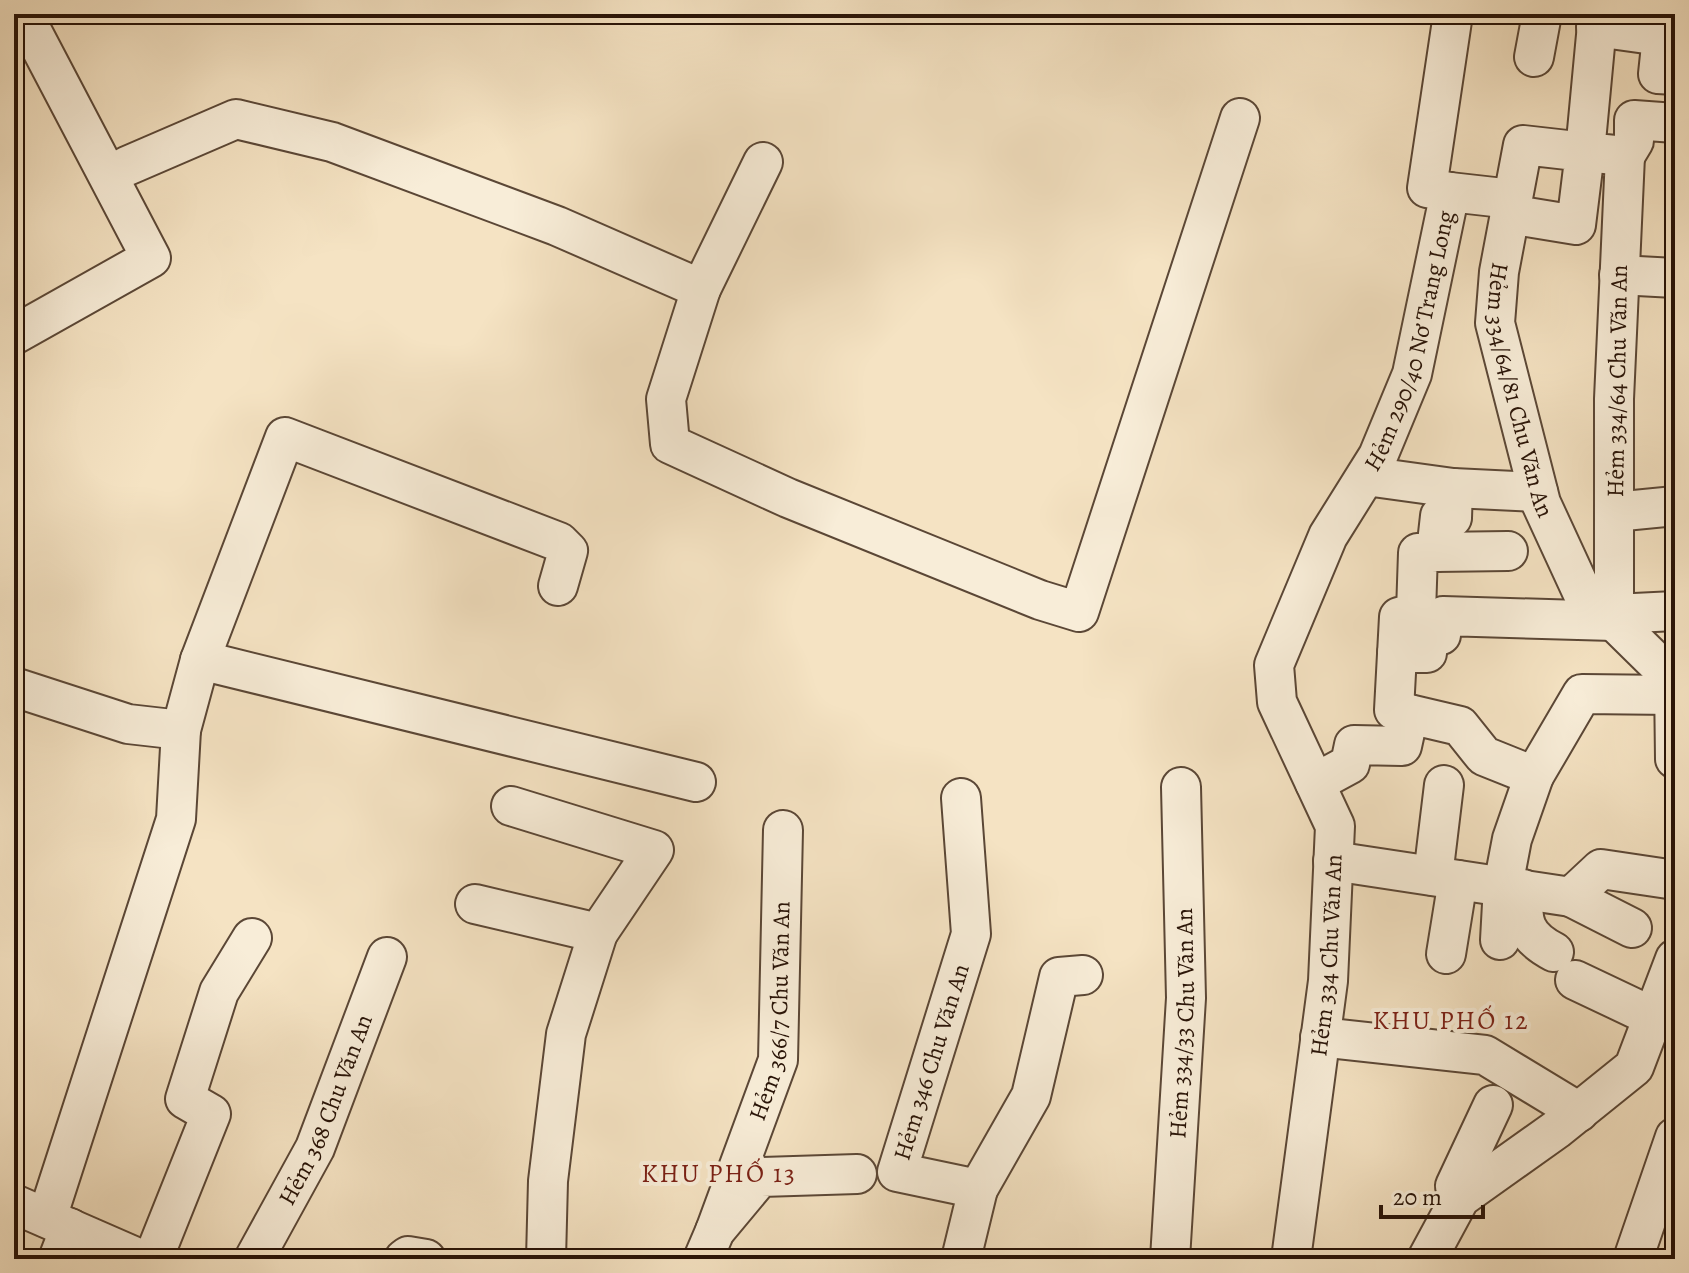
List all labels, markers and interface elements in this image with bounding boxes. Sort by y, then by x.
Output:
street label: Hẻm 290/40 Nơ Trang Long [1356,208,1462,477]
street label: Hẻm 334/64/81 Chu Văn An [1479,260,1561,523]
street label: Hẻm 334/64 Chu Văn An [1599,264,1635,498]
street label: Hẻm 334 Chu Văn An [1302,853,1350,1058]
street label: Hẻm 366/7 Chu Văn An [741,901,797,1125]
street label: Hẻm 334/33 Chu Văn An [1161,908,1202,1140]
street label: Hẻm 346 Chu Văn An [886,960,977,1164]
district label: KHU PHỐ 12 [1372,1003,1530,1038]
street label: Hẻm 368 Chu Văn An [271,1010,380,1211]
district label: KHU PHỐ 13 [641,1156,797,1191]
scale bar [1381,1169,1483,1219]
text: 20 m [1393,1181,1442,1213]

